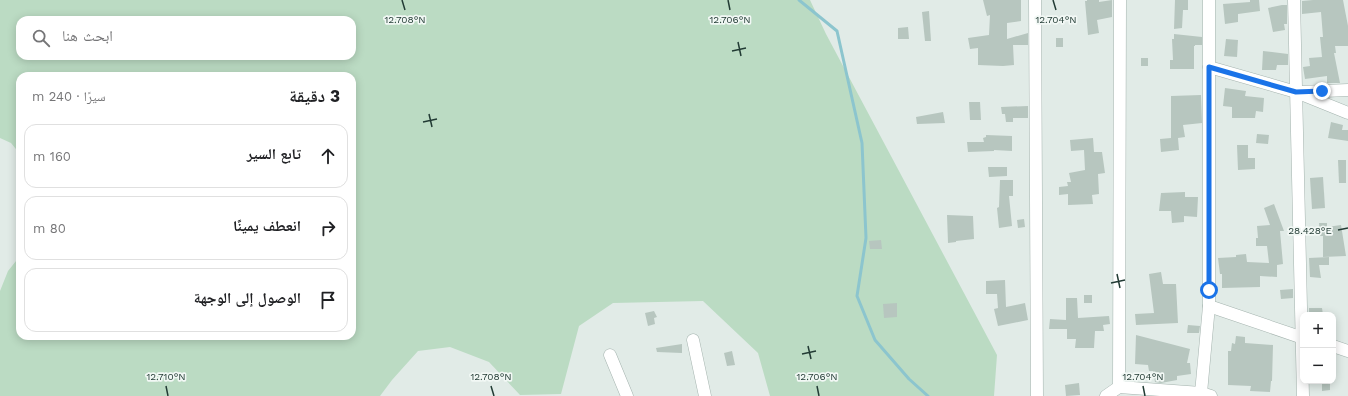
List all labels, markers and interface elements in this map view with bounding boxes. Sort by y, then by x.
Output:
text: 12.708°N [384,14,426,25]
text: 12.706°N [709,14,751,25]
text: 12.704°N [1035,14,1077,25]
search box [16,16,356,60]
icon: search [30,27,52,49]
text: ابحث هنا [62,27,113,45]
route end [1313,82,1331,100]
text: 3 دقيقة [289,86,340,106]
text: سيرًا · 240 m [32,89,105,104]
text: تابع السير [247,145,301,163]
icon: ahead [317,145,339,167]
text: 160 m [33,149,71,164]
text: انعطف يمينًا [233,217,301,235]
icon: right [317,217,339,239]
text: 80 m [33,221,66,236]
text: 28.428°E [1288,225,1332,236]
route start [1200,281,1218,299]
text: الوصول إلى الوجهة [194,289,301,307]
icon: arrive [317,289,339,311]
map controls [1300,312,1336,384]
button: + [1300,312,1336,348]
button: − [1300,348,1336,384]
text: 12.710°N [146,371,186,382]
text: 12.708°N [470,371,512,382]
text: 12.706°N [796,371,838,382]
text: 12.704°N [1122,371,1164,382]

